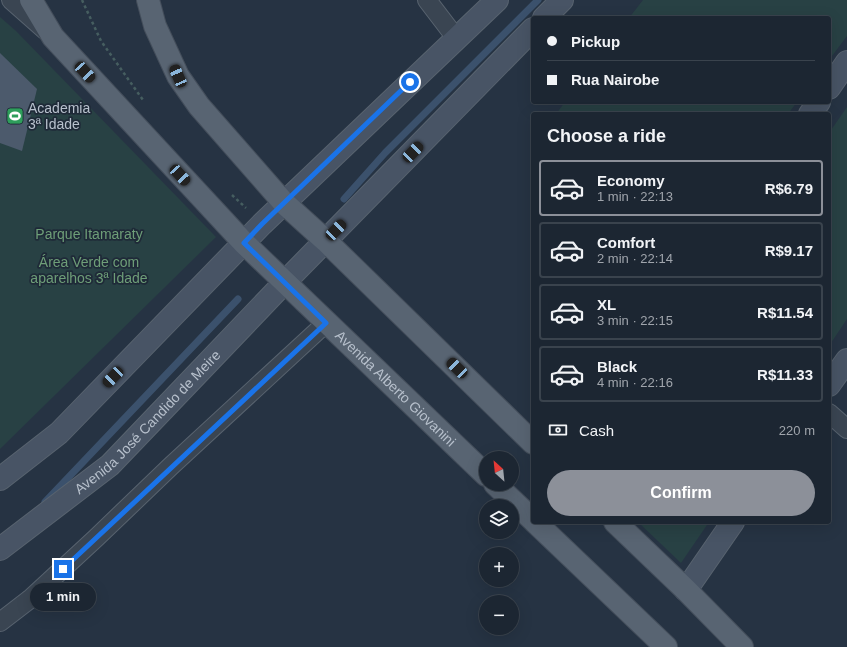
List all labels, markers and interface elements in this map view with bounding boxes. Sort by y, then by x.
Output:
text: Pickup [571,33,620,50]
car [72,59,98,85]
car [168,63,188,89]
text: Rua Nairobe [571,71,659,88]
route start [401,73,419,91]
place label: Academia 3ª Idade [28,100,90,132]
sports icon: Academia 3ª Idade [5,106,25,126]
text: Choose a ride [547,126,666,146]
car [400,139,426,165]
car [167,162,193,188]
icon: car [549,170,585,206]
text: Economy [597,172,665,189]
text: R$6.79 [765,180,813,197]
text: 1 min · 22:13 [597,189,673,204]
car [323,217,349,243]
park label: Parque Itamaraty [35,226,143,242]
icon: car [549,232,585,268]
text: Comfort [597,234,655,251]
text: R$9.17 [765,242,813,259]
text: 2 min · 22:14 [597,251,673,266]
park label: Área Verde com aparelhos 3ª Idade [30,254,148,286]
icon: car [549,294,585,330]
text: XL [597,296,616,313]
text: R$11.54 [757,304,813,321]
text: 3 min · 22:15 [597,313,673,328]
street label: Avenida Alberto Giovanini [332,327,459,450]
street label: Avenida José Candido de Meire [71,347,224,497]
car [444,355,470,381]
icon: car [549,356,585,392]
text: Black [597,358,637,375]
car [100,364,126,390]
text: R$11.33 [757,366,813,383]
text: 4 min · 22:16 [597,375,673,390]
icon: cash [547,419,569,441]
text: Cash [579,422,614,439]
text: 220 m [779,423,815,438]
north arrow [479,451,519,491]
map controls [479,451,519,635]
button: Confirm [547,470,815,516]
button: layers [479,499,519,539]
button: + [479,547,519,587]
route end [54,560,72,578]
callout: 1 min [30,583,96,611]
text: 1 min [46,589,80,604]
button: − [479,595,519,635]

